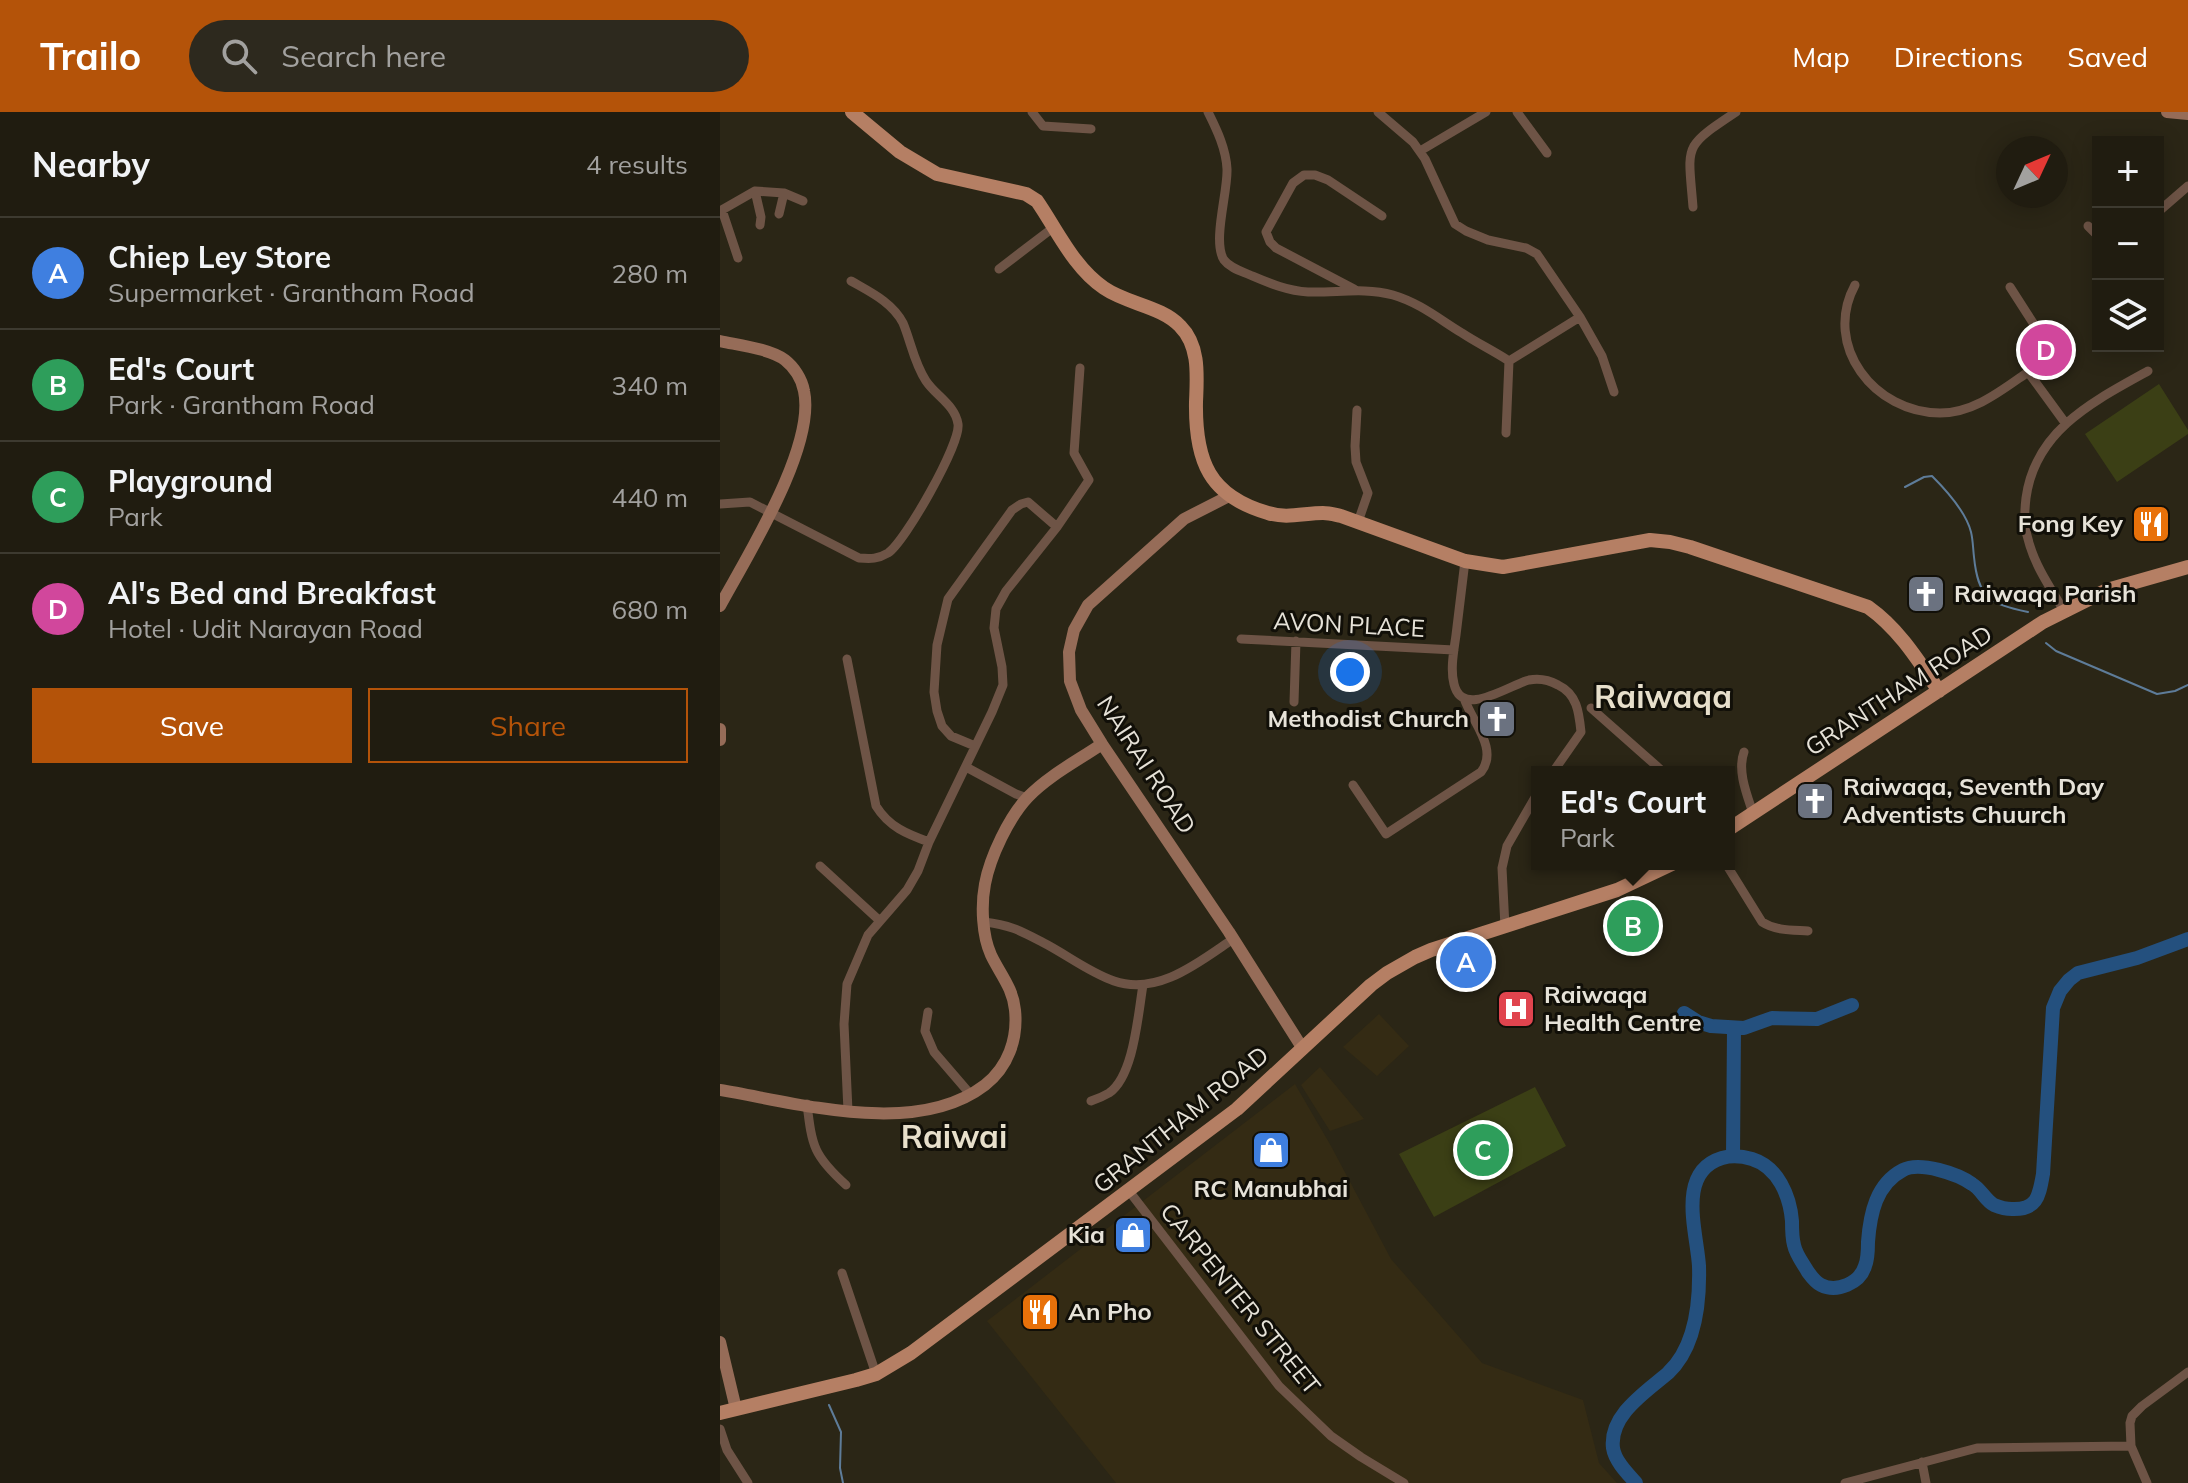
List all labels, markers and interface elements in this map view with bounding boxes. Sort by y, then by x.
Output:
search box [189,20,749,92]
text: Trailo [40,32,141,80]
icon: search [217,34,261,78]
text: Search here [281,37,446,75]
text: Map [1792,39,1850,74]
text: Directions [1894,39,2023,74]
text: Saved [2067,39,2148,74]
north arrow [1996,136,2068,208]
map controls [2092,136,2164,352]
button: + [2092,136,2164,208]
text: Nearby [32,143,150,186]
text: 4 results [586,148,688,181]
button: − [2092,208,2164,280]
text: Chiep Ley Store [108,238,331,276]
text: A [48,257,68,290]
text: 280 m [612,257,688,290]
text: Supermarket · Grantham Road [108,276,475,309]
button: layers [2092,280,2164,352]
pin: D [2020,320,2072,380]
text: Ed's Court [108,350,254,388]
text: B [49,369,67,402]
text: 340 m [612,369,688,402]
text: Park · Grantham Road [108,388,375,421]
text: Playground [108,462,273,500]
text: C [49,481,67,514]
text: 440 m [612,481,688,514]
text: Park [108,500,163,533]
restaurant icon: Fong Key [2130,503,2172,545]
place label: Fong Key [2018,508,2124,538]
church icon: Raiwaqa Parish [1905,573,1947,615]
text: Al's Bed and Breakfast [108,574,436,612]
place label: Raiwaqa Parish [1954,578,2137,608]
text: D [48,593,68,626]
text: 680 m [612,593,688,626]
street label: AVON PLACE [1273,605,1425,643]
text: Hotel · Udit Narayan Road [108,612,423,645]
street label: GRANTHAM ROAD [1799,618,1998,762]
your location [1330,652,1370,692]
district label: Raiwaqa [1594,676,1732,716]
button: Save [32,688,352,763]
button: Share [368,688,688,763]
street label: NAIRAI ROAD [1091,690,1203,839]
church icon: Methodist Church [1476,698,1518,740]
place label: Methodist Church [1267,703,1469,733]
popup [1531,766,1735,870]
place label: Raiwaqa, Seventh Day Adventists Chuurch [1843,771,2105,829]
church icon: Raiwaqa, Seventh Day Adventists Chuurch [1794,780,1836,822]
text: Ed's Court [1560,783,1706,821]
text: Park [1560,821,1615,854]
pin: B [1607,896,1659,956]
pin: A [1440,932,1492,992]
place label: Raiwaqa Health Centre [1544,979,1702,1037]
hospital icon: Raiwaqa Health Centre [1495,988,1537,1030]
street label: GRANTHAM ROAD [1087,1039,1274,1199]
district label: Raiwai [901,1116,1007,1156]
pin: C [1457,1120,1509,1180]
shop icon: RC Manubhai [1250,1129,1292,1171]
place label: RC Manubhai [1194,1173,1348,1203]
street label: CARPENTER STREET [1154,1197,1327,1400]
shop icon: Kia [1112,1214,1154,1256]
place label: Kia [1068,1219,1105,1249]
restaurant icon: An Pho [1019,1291,1061,1333]
place label: An Pho [1068,1296,1152,1326]

